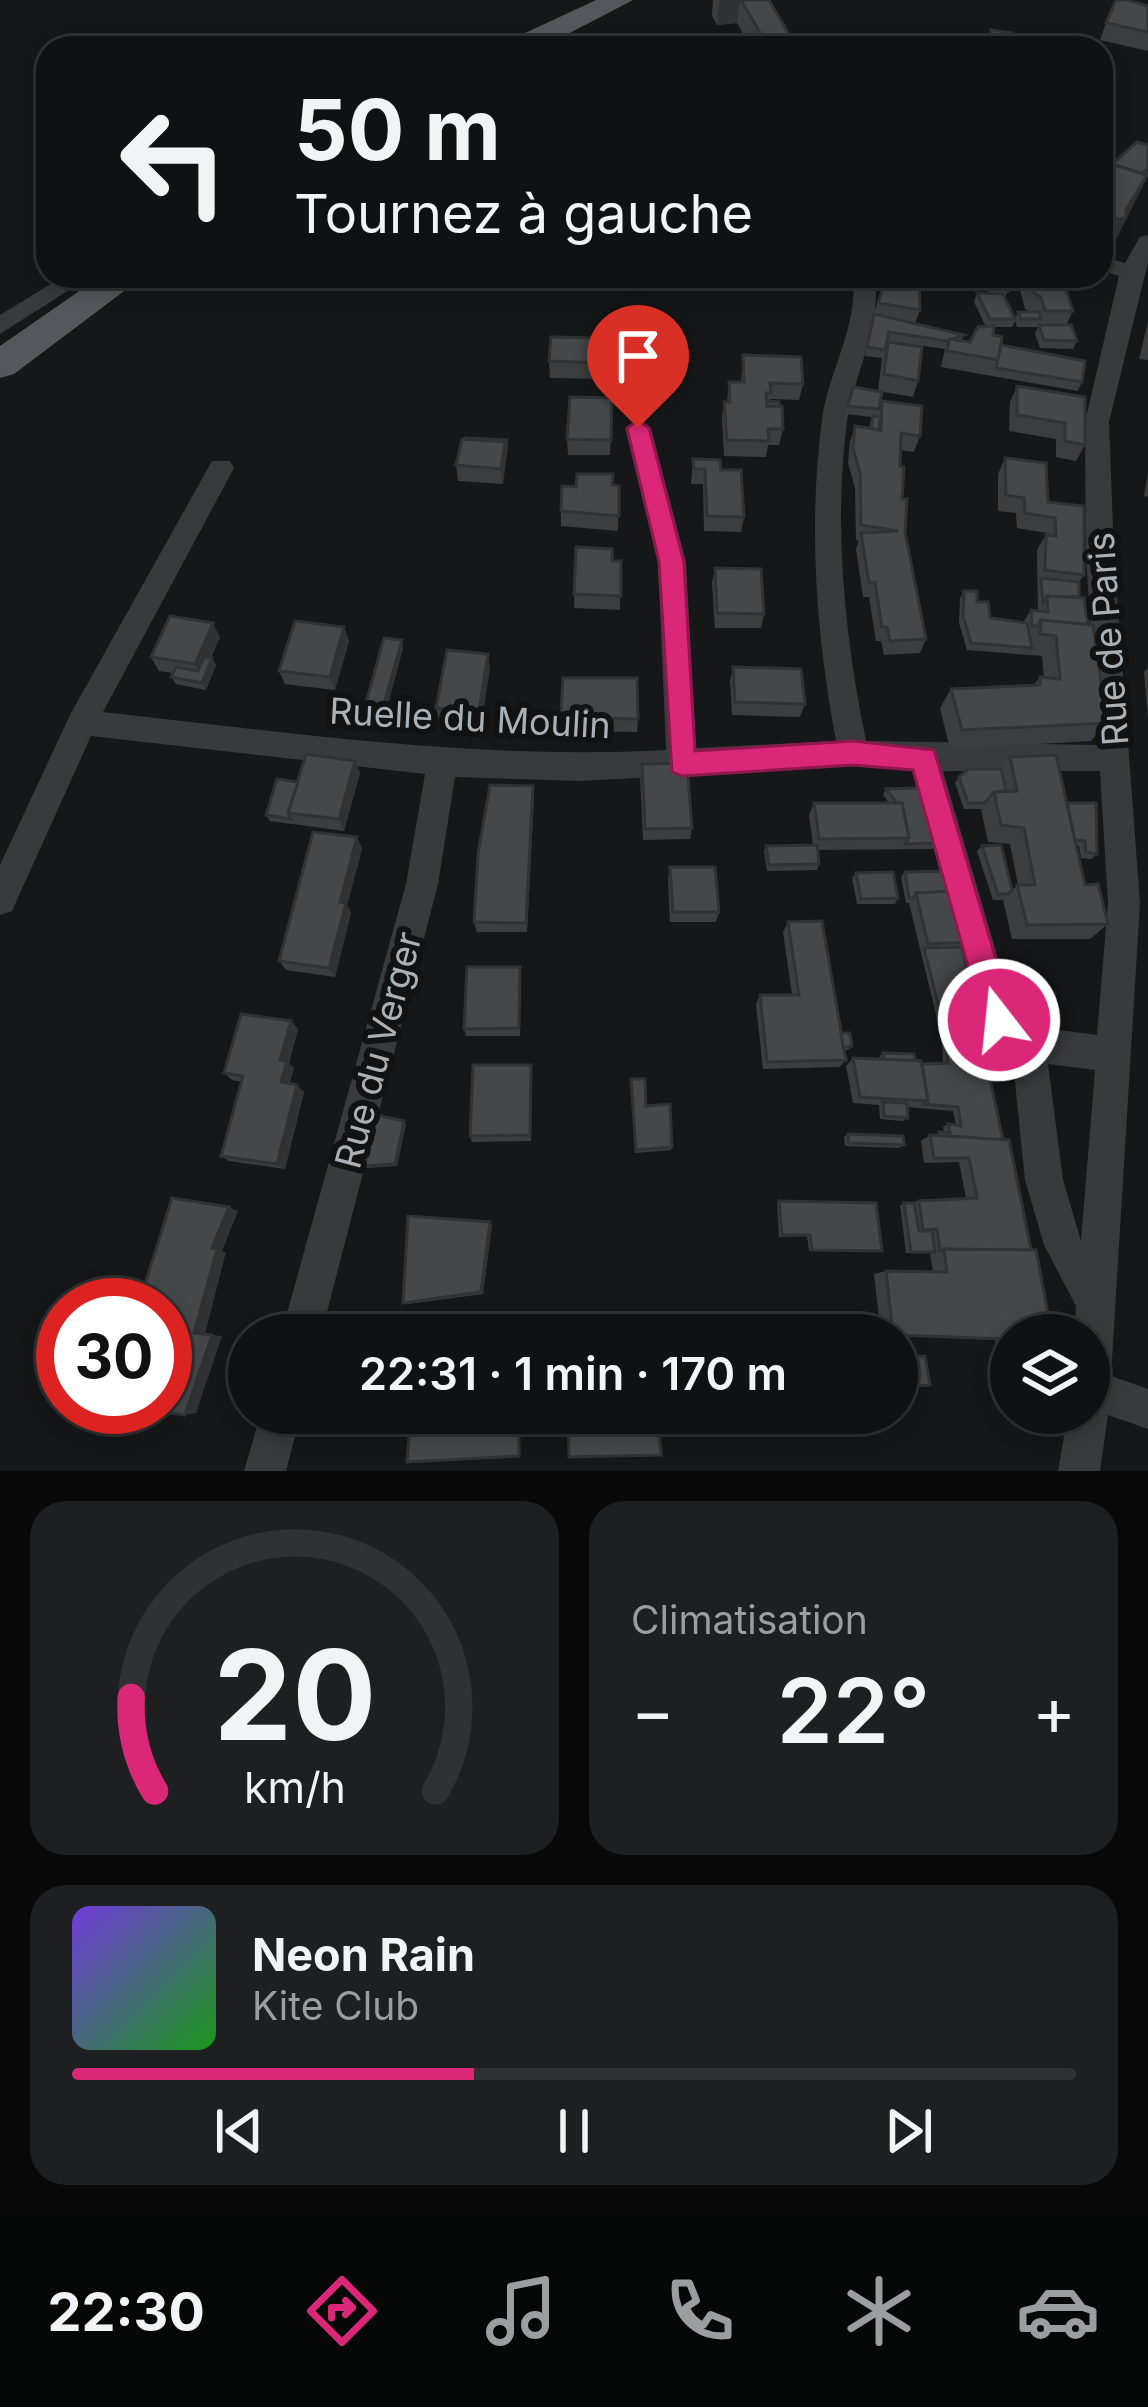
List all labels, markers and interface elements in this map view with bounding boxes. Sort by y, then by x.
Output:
text: 50 m [294,79,501,180]
icon: left [96,84,252,240]
text: Tournez à gauche [294,181,753,246]
pin [587,305,689,428]
icon: arrive [605,323,671,389]
street label: Rue de Paris [1079,531,1137,747]
street label: Ruelle du Moulin [328,689,612,747]
street label: Rue du Verger [325,927,431,1173]
position arrow [936,957,1062,1083]
speed limit sign: 30 [36,1278,192,1434]
map controls [990,1314,1110,1434]
button: layers [990,1314,1110,1434]
text: 22:31 · 1 min · 170 m [359,1346,787,1401]
text: Climatisation [631,1596,868,1643]
text: 20 [213,1619,376,1770]
text: 22° [777,1656,930,1765]
text: − [631,1671,675,1751]
text: + [1032,1671,1076,1751]
text: km/h [244,1761,345,1813]
text: Neon Rain [252,1927,475,1982]
text: Kite Club [252,1982,419,2029]
icon: previous [206,2098,272,2164]
icon: pause [541,2098,607,2164]
icon: next [876,2098,942,2164]
icon: directions [300,2269,384,2353]
icon: music [479,2269,563,2353]
icon: phone [658,2269,742,2353]
icon: climate [837,2269,921,2353]
icon: car [1016,2269,1100,2353]
text: 22:30 [48,2279,205,2344]

